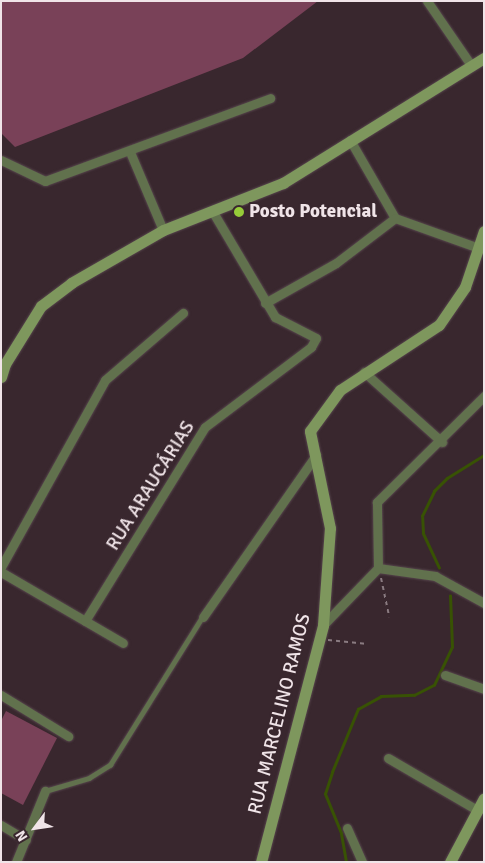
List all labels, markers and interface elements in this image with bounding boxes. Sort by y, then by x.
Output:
place label: Posto Potencial [249,201,377,223]
marker: Posto Potencial [233,206,245,218]
street label: RUA ARAUCÁRIAS [102,417,200,555]
street label: RUA MARCELINO RAMOS [244,611,316,817]
north arrow [10,803,60,853]
text: N [12,827,32,845]

